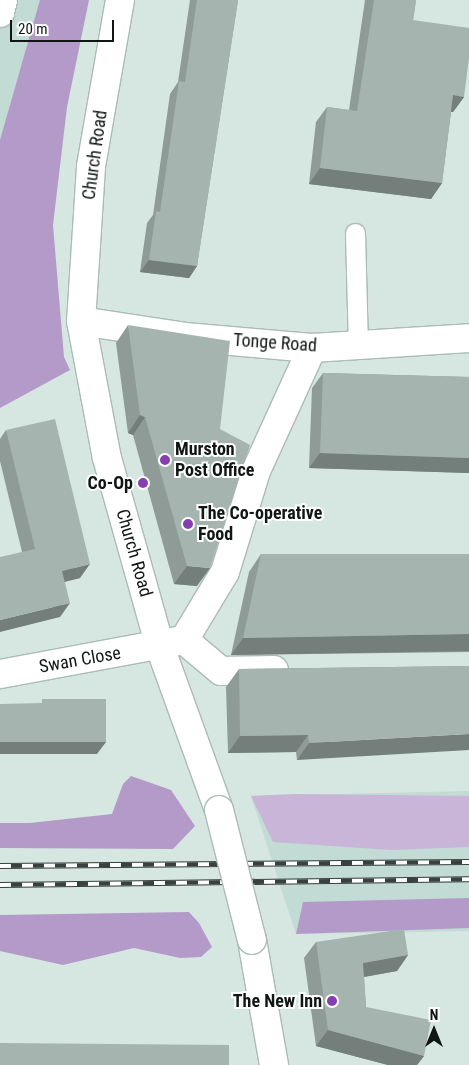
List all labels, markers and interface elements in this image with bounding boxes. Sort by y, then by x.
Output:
scale bar [12,10,116,42]
text: 20 m [18,20,48,38]
street label: Church Road [78,109,112,201]
street label: Tonge Road [232,329,318,357]
place label: Murston Post Office [175,439,254,482]
marker: Murston Post Office [159,454,171,466]
place label: Co-Op [88,472,133,494]
marker: Co-Op [137,477,149,489]
place label: The Co-operative Food [198,503,322,546]
street label: Church Road [111,507,157,599]
marker: The Co-operative Food [182,518,194,530]
street label: Swan Close [37,642,123,678]
place label: The New Inn [233,990,322,1012]
marker: The New Inn [326,995,338,1007]
north arrow [409,1005,459,1055]
text: N [430,1007,438,1023]

